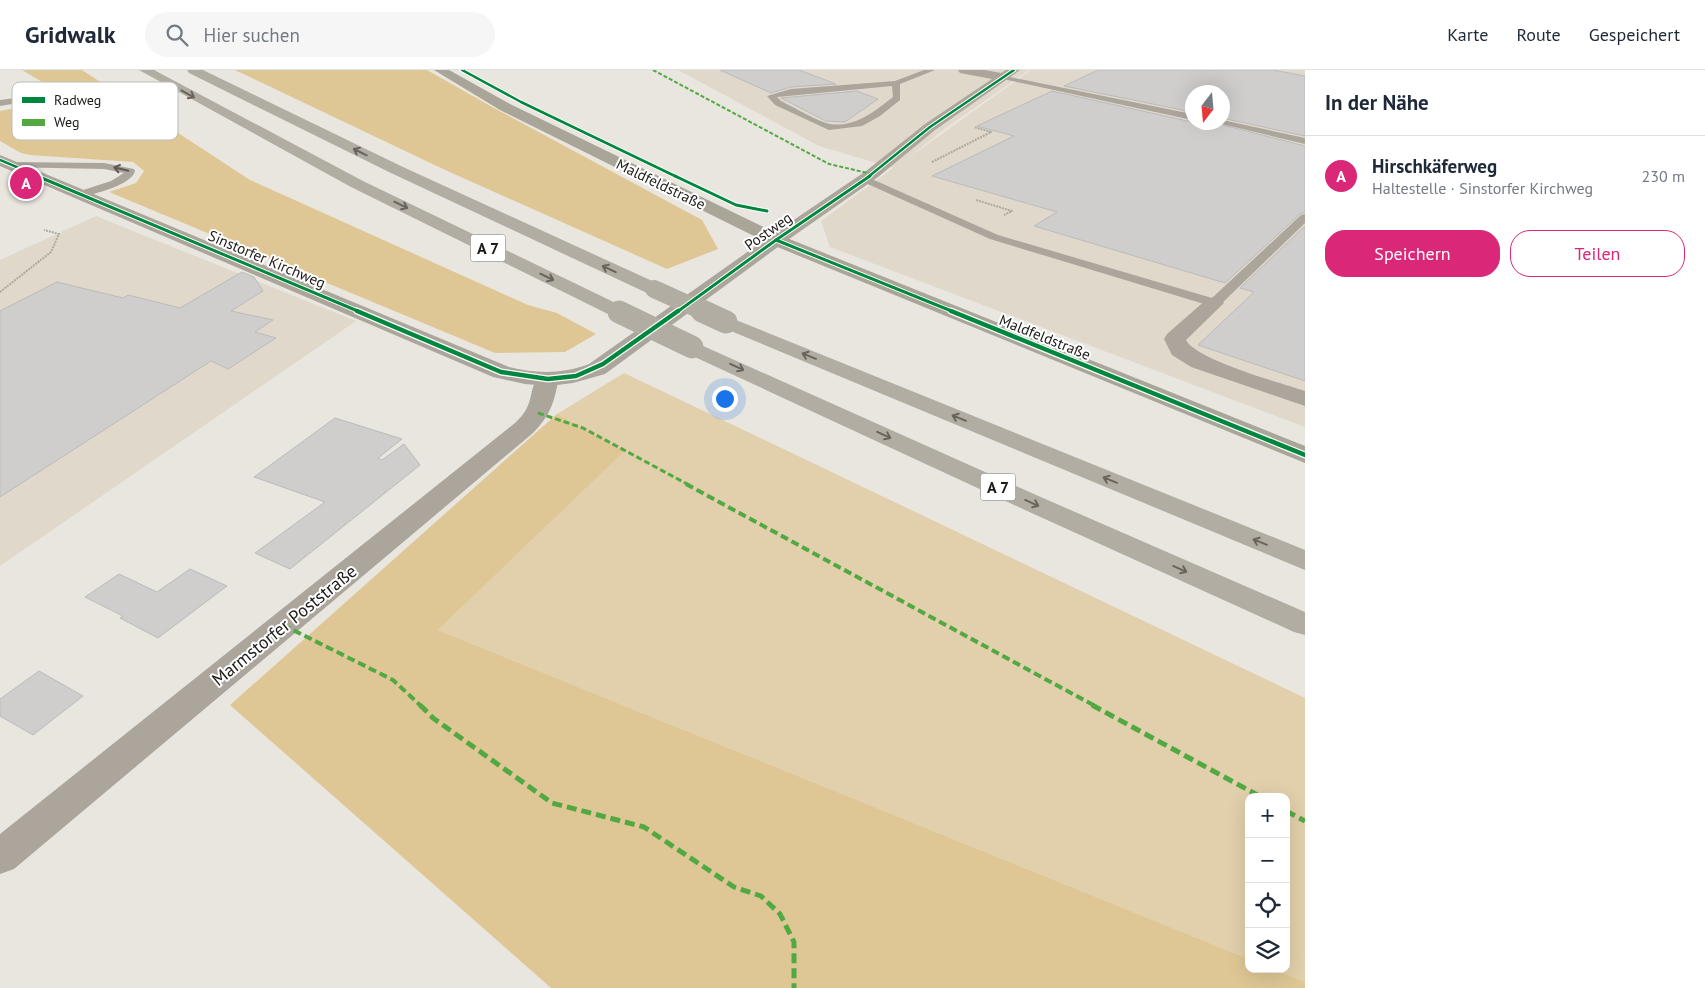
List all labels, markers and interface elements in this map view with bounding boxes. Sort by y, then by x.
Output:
search box [145,12,495,57]
text: Gridwalk [25,19,115,50]
icon: search [163,21,191,49]
text: Hier suchen [203,23,300,47]
text: Karte [1447,23,1488,46]
text: Route [1516,23,1561,46]
text: Gespeichert [1589,23,1680,46]
legend [12,82,178,140]
north arrow [1185,85,1230,130]
one-way arrow [180,89,195,99]
text: In der Nähe [1325,89,1429,116]
text: Radweg [54,91,101,109]
text: Weg [54,113,79,131]
one-way arrow [353,147,368,156]
street label: Maldfeldstraße [613,154,709,214]
text: Hirschkäferweg [1372,154,1497,178]
pin: A [10,164,42,202]
one-way arrow [113,164,129,173]
text: A [1336,166,1346,186]
text: 230 m [1642,166,1685,186]
text: Haltestelle · Sinstorfer Kirchweg [1372,178,1593,198]
one-way arrow [393,201,408,211]
street label: Postweg [741,208,795,254]
street label: Sinstorfer Kirchweg [206,226,328,292]
button: Speichern [1325,230,1500,277]
button: Teilen [1510,230,1685,277]
road number: A 7 [470,234,506,262]
one-way arrow [602,264,617,274]
one-way arrow [539,273,554,282]
street label: Maldfeldstraße [997,310,1093,364]
one-way arrow [802,351,817,361]
one-way arrow [729,363,744,373]
your location [712,386,738,412]
one-way arrow [952,413,968,422]
one-way arrow [876,431,891,440]
road number: A 7 [980,474,1016,501]
one-way arrow [1103,475,1118,484]
one-way arrow [1024,499,1039,508]
one-way arrow [1253,537,1268,546]
street label: Marmstorfer Poststraße [207,559,361,691]
one-way arrow [1172,565,1187,575]
map controls [1245,793,1290,973]
button: + [1245,793,1290,838]
button: − [1245,838,1290,883]
button: locate [1245,883,1290,928]
button: layers [1245,928,1290,973]

